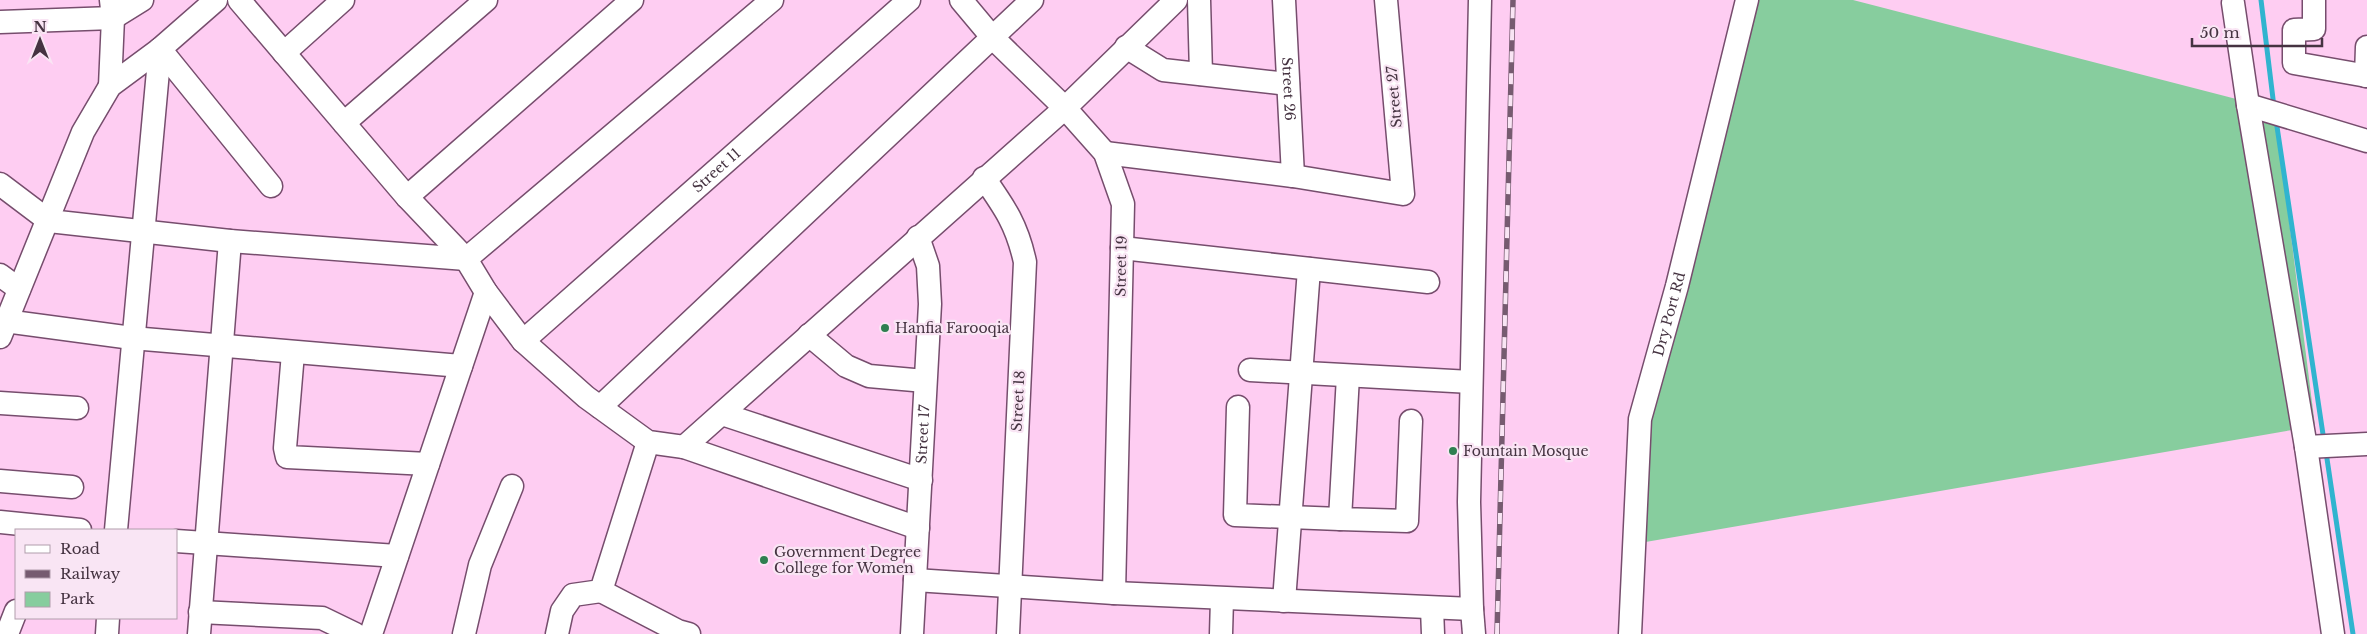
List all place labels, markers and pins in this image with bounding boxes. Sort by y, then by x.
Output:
place label: Hanfia Farooqia [895,319,1009,337]
marker: Hanfia Farooqia [879,322,891,334]
place label: Fountain Mosque [1463,442,1588,460]
marker: Fountain Mosque [1447,445,1459,457]
place label: Government Degree College for Women [774,543,921,577]
marker: Government Degree College for Women [758,554,770,566]

